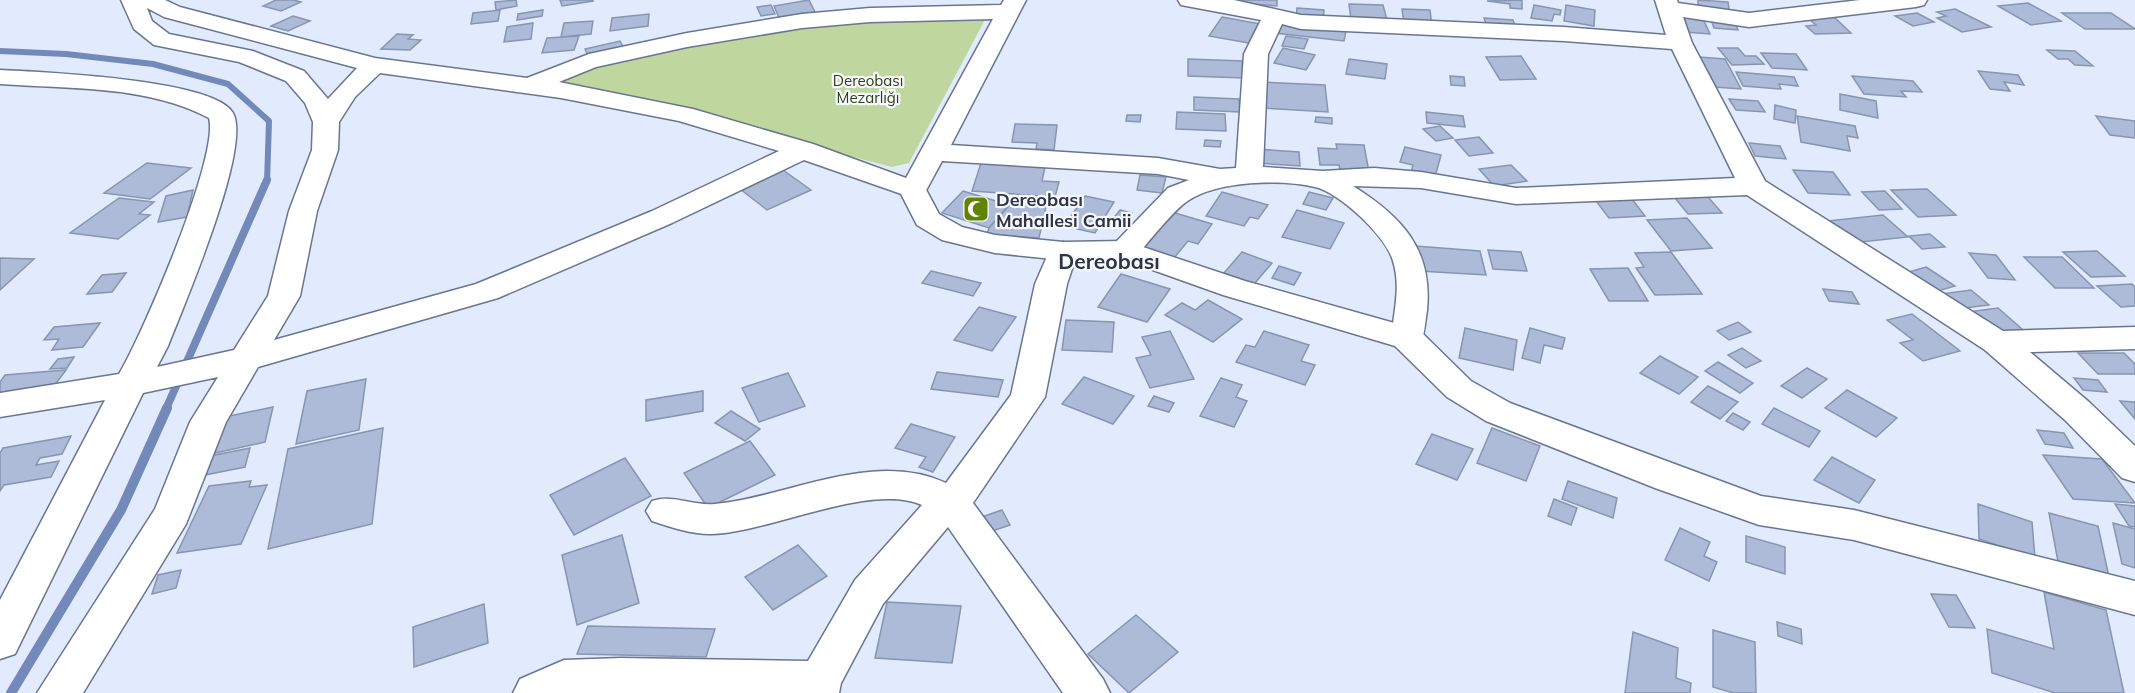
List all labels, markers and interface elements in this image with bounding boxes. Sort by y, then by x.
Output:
park label: Dereobası Mezarlığı [833,71,903,107]
place label: Dereobası Mahallesi Camii [996,188,1132,232]
mosque icon: Dereobası Mahallesi Camii [961,194,991,224]
district label: Dereobası [1058,248,1160,274]

